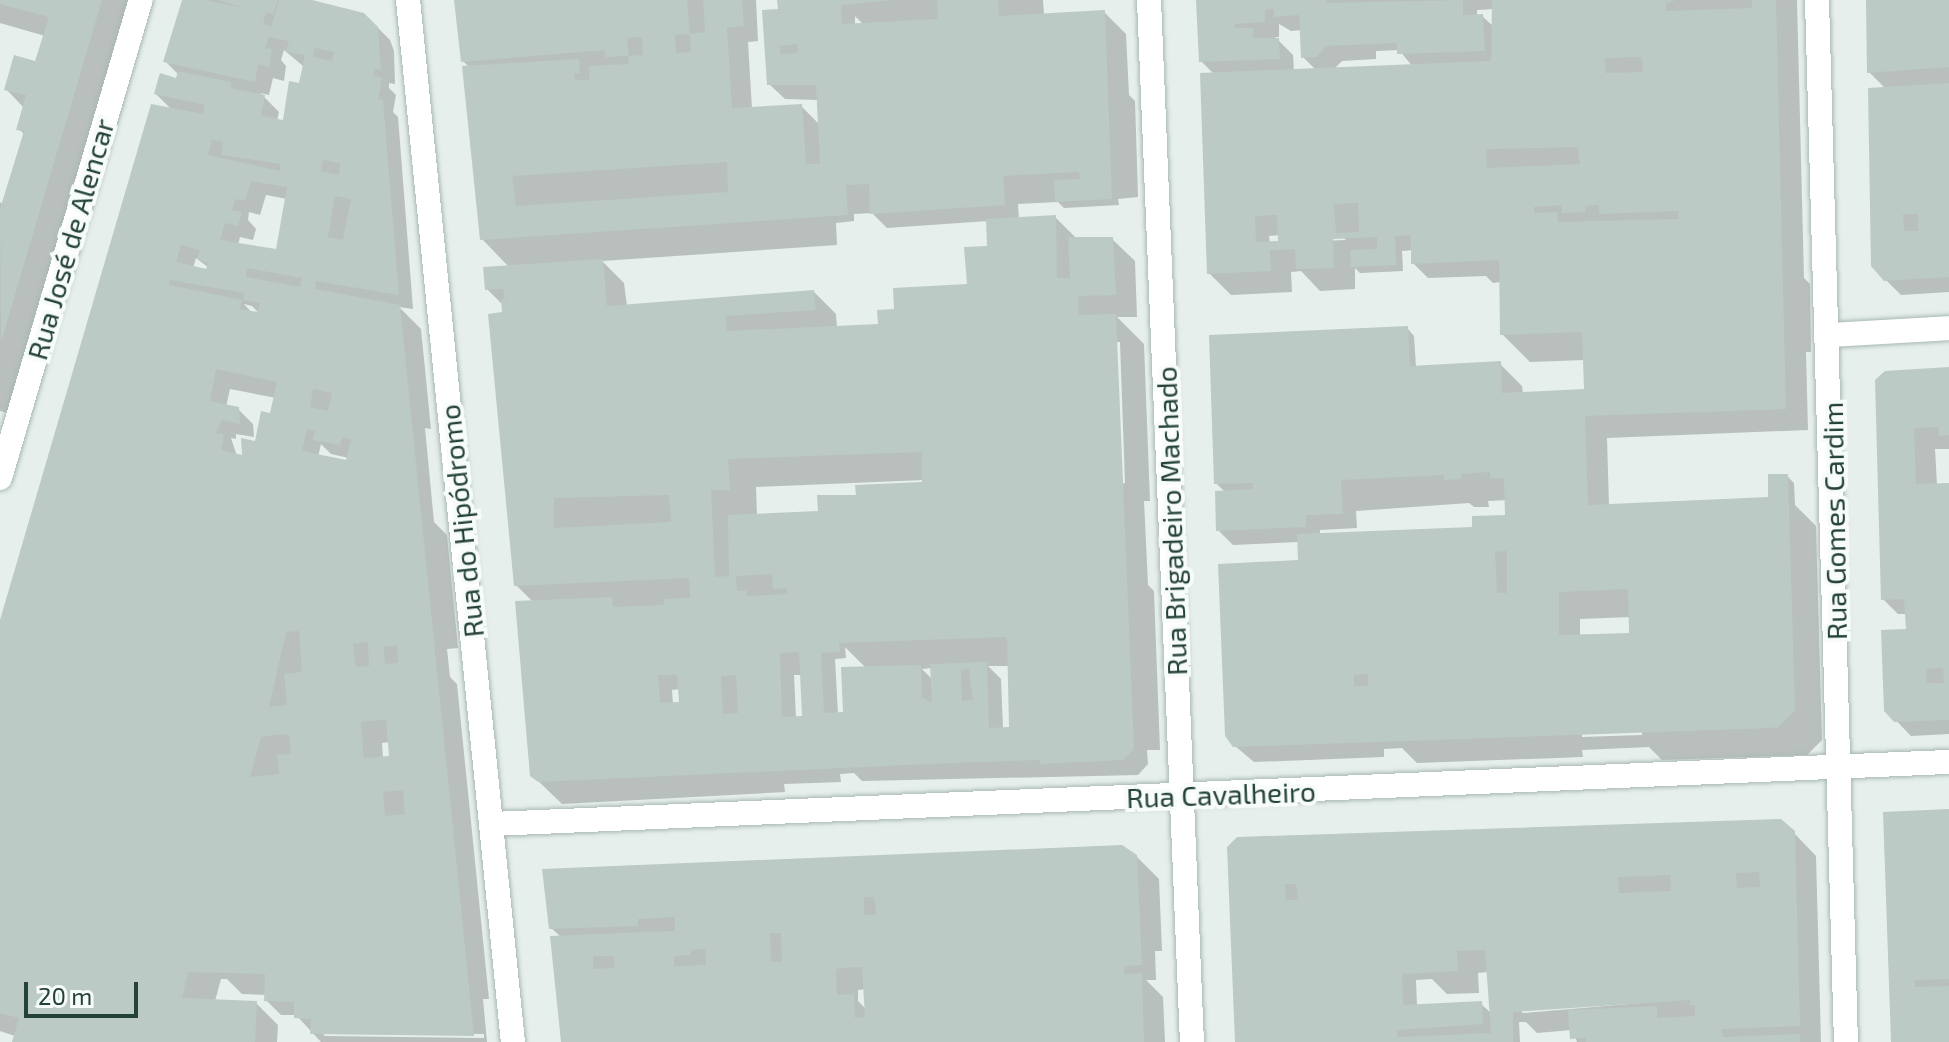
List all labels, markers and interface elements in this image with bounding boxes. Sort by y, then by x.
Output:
street label: Rua José de Alencar [19,114,121,364]
street label: Rua Brigadeiro Machado [1149,366,1193,676]
street label: Rua Gomes Cardim [1815,402,1853,640]
street label: Rua do Hipódromo [432,403,490,639]
street label: Rua Cavalheiro [1126,774,1316,814]
scale bar [28,966,142,1016]
text: 20 m [38,981,92,1010]

